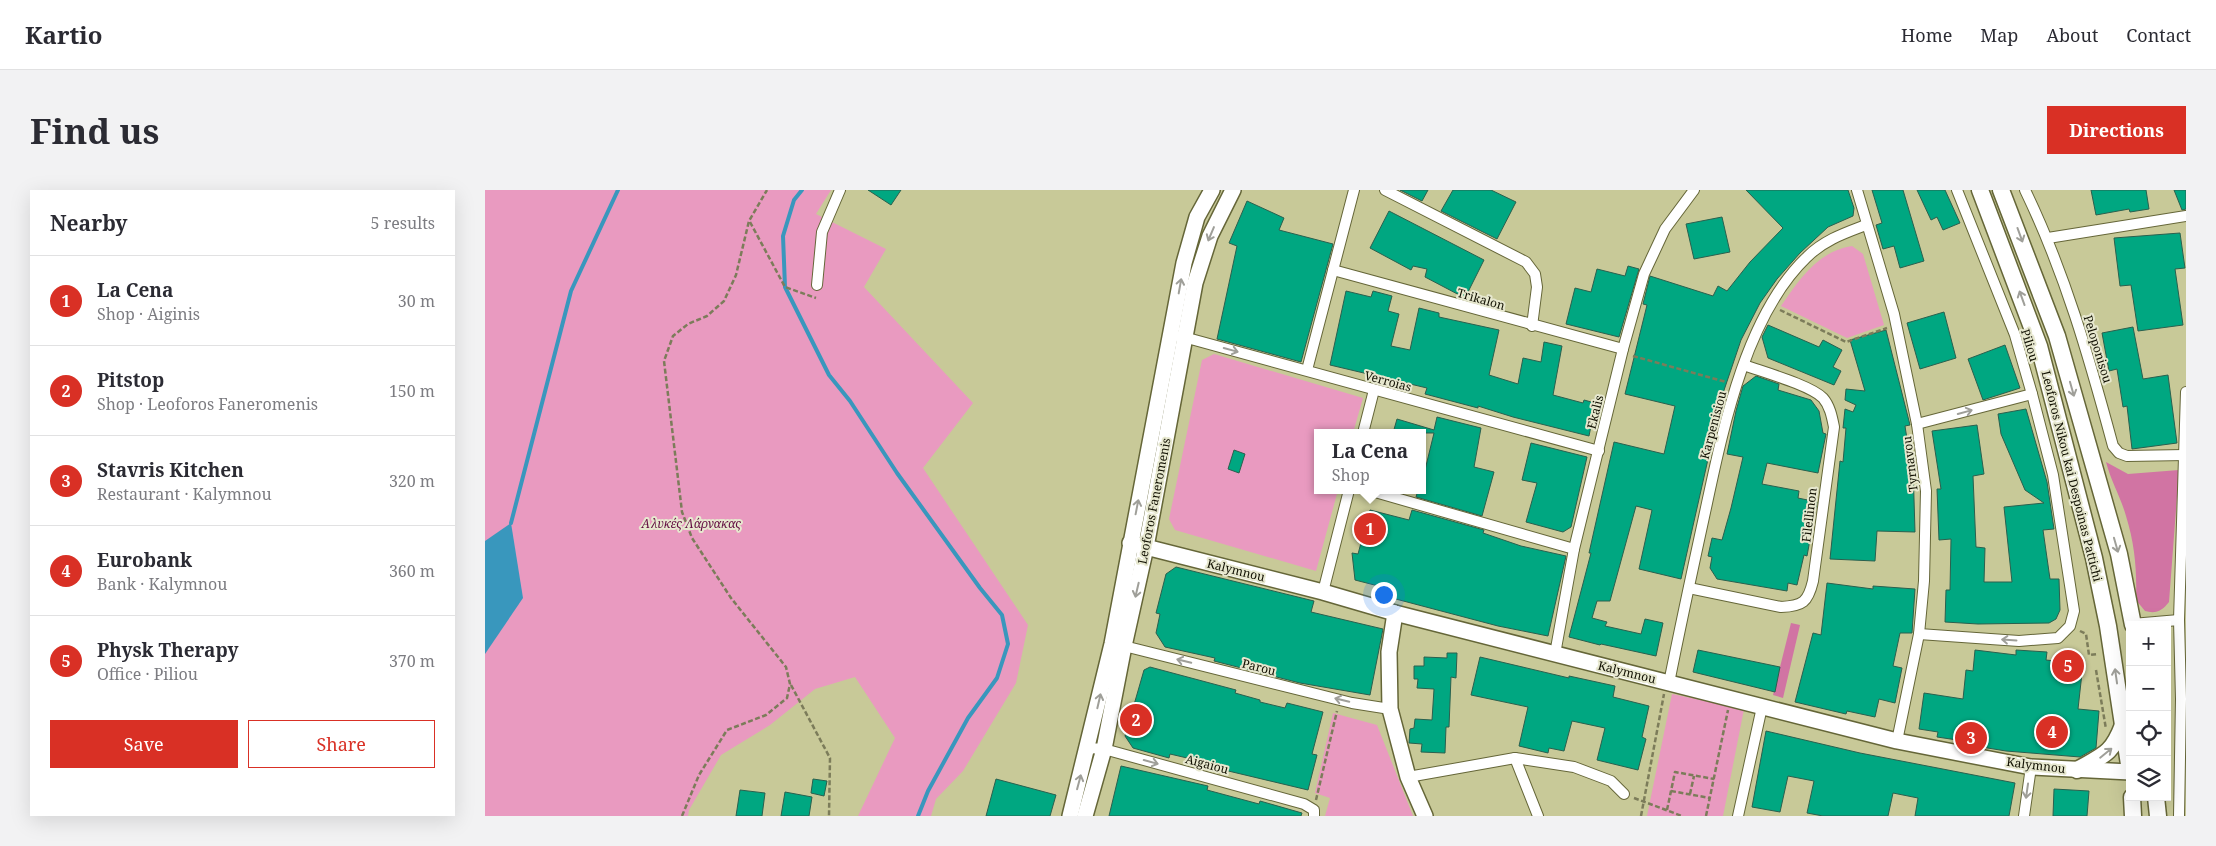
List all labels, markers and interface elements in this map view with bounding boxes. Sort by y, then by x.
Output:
text: Kartio [25,18,102,51]
text: Home [1901,23,1952,47]
text: Map [1980,23,2018,47]
text: About [2046,23,2098,47]
text: Contact [2126,23,2191,47]
button: Directions [2047,106,2186,154]
text: Find us [30,107,159,154]
text: Nearby [50,209,128,237]
text: 5 results [371,212,435,234]
one-way arrow [1206,226,1216,241]
one-way arrow [2016,227,2025,242]
text: La Cena [97,277,173,303]
one-way arrow [1176,278,1186,294]
street label: Trikalon [1455,284,1507,314]
text: 1 [61,290,71,312]
text: 30 m [398,290,435,312]
one-way arrow [2017,291,2026,307]
text: Shop · Aiginis [97,303,200,325]
street label: Peloponisou [2080,313,2116,385]
street label: Piliou [2017,327,2043,364]
one-way arrow [1222,345,1238,355]
text: Pitstop [97,367,164,393]
street label: Verroias [1363,367,1413,395]
street label: Leoforos Nikou kai Despoinas Pattichi [2038,369,2107,583]
text: 2 [61,380,71,402]
text: 150 m [389,380,435,402]
one-way arrow [2068,380,2078,396]
street label: Karpenisiou [1696,389,1730,461]
text: Shop · Leoforos Faneromenis [97,393,318,415]
street label: Ekalis [1583,393,1607,431]
one-way arrow [1956,406,1972,416]
popup [1314,429,1426,494]
street label: Tyrnavou [1898,435,1922,493]
street label: Leoforos Faneromenis [1133,436,1175,566]
text: La Cena [1332,438,1408,464]
text: Stavris Kitchen [97,457,244,483]
text: Shop [1332,464,1370,486]
text: 3 [61,470,71,492]
text: 320 m [389,470,435,492]
text: Restaurant · Kalymnou [97,483,272,505]
street label: Filellinon [1797,487,1821,543]
one-way arrow [1133,499,1143,515]
pin: 1 [1354,510,1386,548]
park label: Αλυκές Λάρνακας [641,515,741,532]
one-way arrow [2112,537,2122,553]
text: Eurobank [97,547,192,573]
street label: Kalymnou [1205,555,1267,586]
text: 4 [61,560,71,582]
text: 360 m [389,560,435,582]
text: Bank · Kalymnou [97,573,228,595]
one-way arrow [1132,581,1141,597]
your location [1371,582,1397,608]
map controls [2126,621,2171,801]
button: + [2126,621,2171,666]
one-way arrow [2002,635,2018,645]
text: Physk Therapy [97,637,238,663]
pin: 5 [2052,647,2084,685]
text: 5 [61,650,71,672]
text: 370 m [389,650,435,672]
street label: Parou [1240,655,1278,679]
one-way arrow [1176,656,1192,665]
street label: Kalymnou [1596,657,1658,688]
text: Office · Piliou [97,663,198,685]
button: − [2126,666,2171,711]
one-way arrow [2111,669,2121,685]
one-way arrow [1095,693,1104,709]
one-way arrow [1334,695,1350,704]
pin: 2 [1120,701,1152,739]
button: locate [2126,711,2171,756]
pin: 4 [2036,713,2068,751]
pin: 3 [1955,719,1987,757]
button: Save [50,720,238,768]
button: Share [248,720,435,768]
one-way arrow [2099,747,2112,758]
street label: Aigaiou [1184,750,1231,778]
street label: Kalymnou [2006,753,2067,777]
button: layers [2126,756,2171,801]
one-way arrow [1143,758,1159,767]
one-way arrow [1075,775,1084,791]
one-way arrow [2022,783,2032,799]

